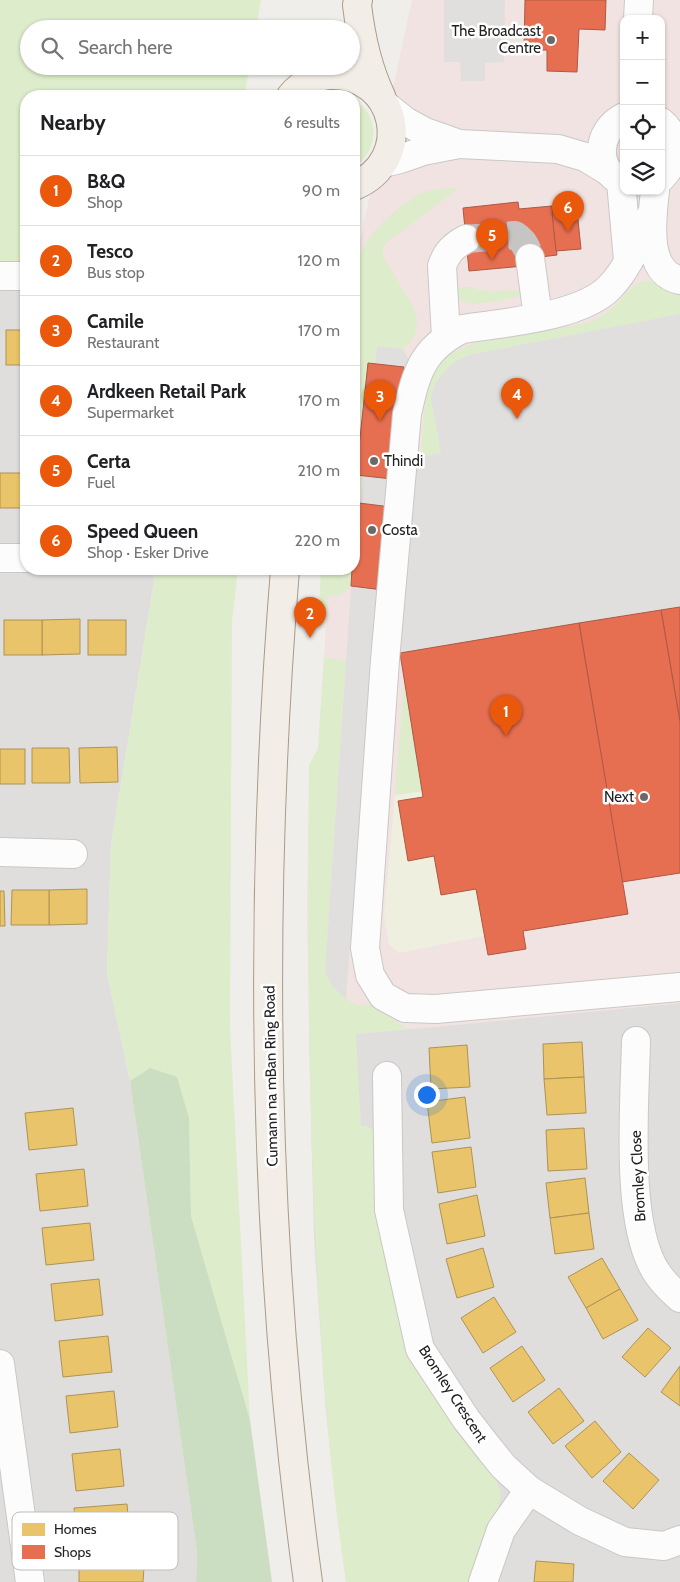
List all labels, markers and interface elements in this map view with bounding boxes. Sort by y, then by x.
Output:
map controls [620,15,665,195]
button: + [620,15,665,60]
search box [20,20,360,75]
place label: The Broadcast Centre [451,22,541,57]
icon: search [38,34,66,62]
marker: The Broadcast Centre [545,34,557,46]
text: Search here [78,36,172,59]
button: − [620,60,665,105]
button: locate [620,105,665,150]
text: Nearby [40,110,106,135]
text: 6 results [284,113,340,132]
button: layers [620,150,665,195]
text: B&Q [87,170,125,193]
text: 1 [53,181,59,200]
text: 90 m [302,181,340,200]
pin: 6 [552,191,584,232]
text: Shop [87,193,123,212]
pin: 5 [476,219,508,260]
text: Tesco [87,240,133,263]
text: 2 [52,251,60,270]
text: 120 m [298,251,340,270]
text: Bus stop [87,263,145,282]
text: Camile [87,310,144,333]
text: 3 [52,321,60,340]
text: 170 m [298,321,340,340]
text: Restaurant [87,333,159,352]
pin: 4 [501,378,533,419]
text: Ardkeen Retail Park [87,380,246,403]
pin: 3 [364,380,396,421]
text: 4 [51,391,61,410]
text: 170 m [298,391,340,410]
text: Supermarket [87,403,174,422]
text: Certa [87,450,130,473]
place label: Thindi [384,452,423,470]
marker: Thindi [368,455,380,467]
text: 5 [52,461,60,480]
text: 210 m [298,461,340,480]
text: Fuel [87,473,115,492]
text: Speed Queen [87,520,198,543]
place label: Costa [382,521,419,539]
marker: Costa [366,524,378,536]
text: 6 [52,531,61,550]
text: 220 m [294,531,340,550]
text: Shop · Esker Drive [87,543,209,562]
pin: 2 [294,597,326,638]
pin: 1 [490,695,522,736]
place label: Next [604,788,634,806]
marker: Next [638,791,650,803]
street label: Cumann na mBan Ring Road [260,985,282,1167]
your location [414,1082,440,1108]
street label: Bromley Close [627,1129,649,1222]
street label: Bromley Crescent [415,1342,491,1446]
legend [12,1512,178,1570]
text: Homes [54,1520,97,1538]
text: Shops [54,1543,91,1561]

